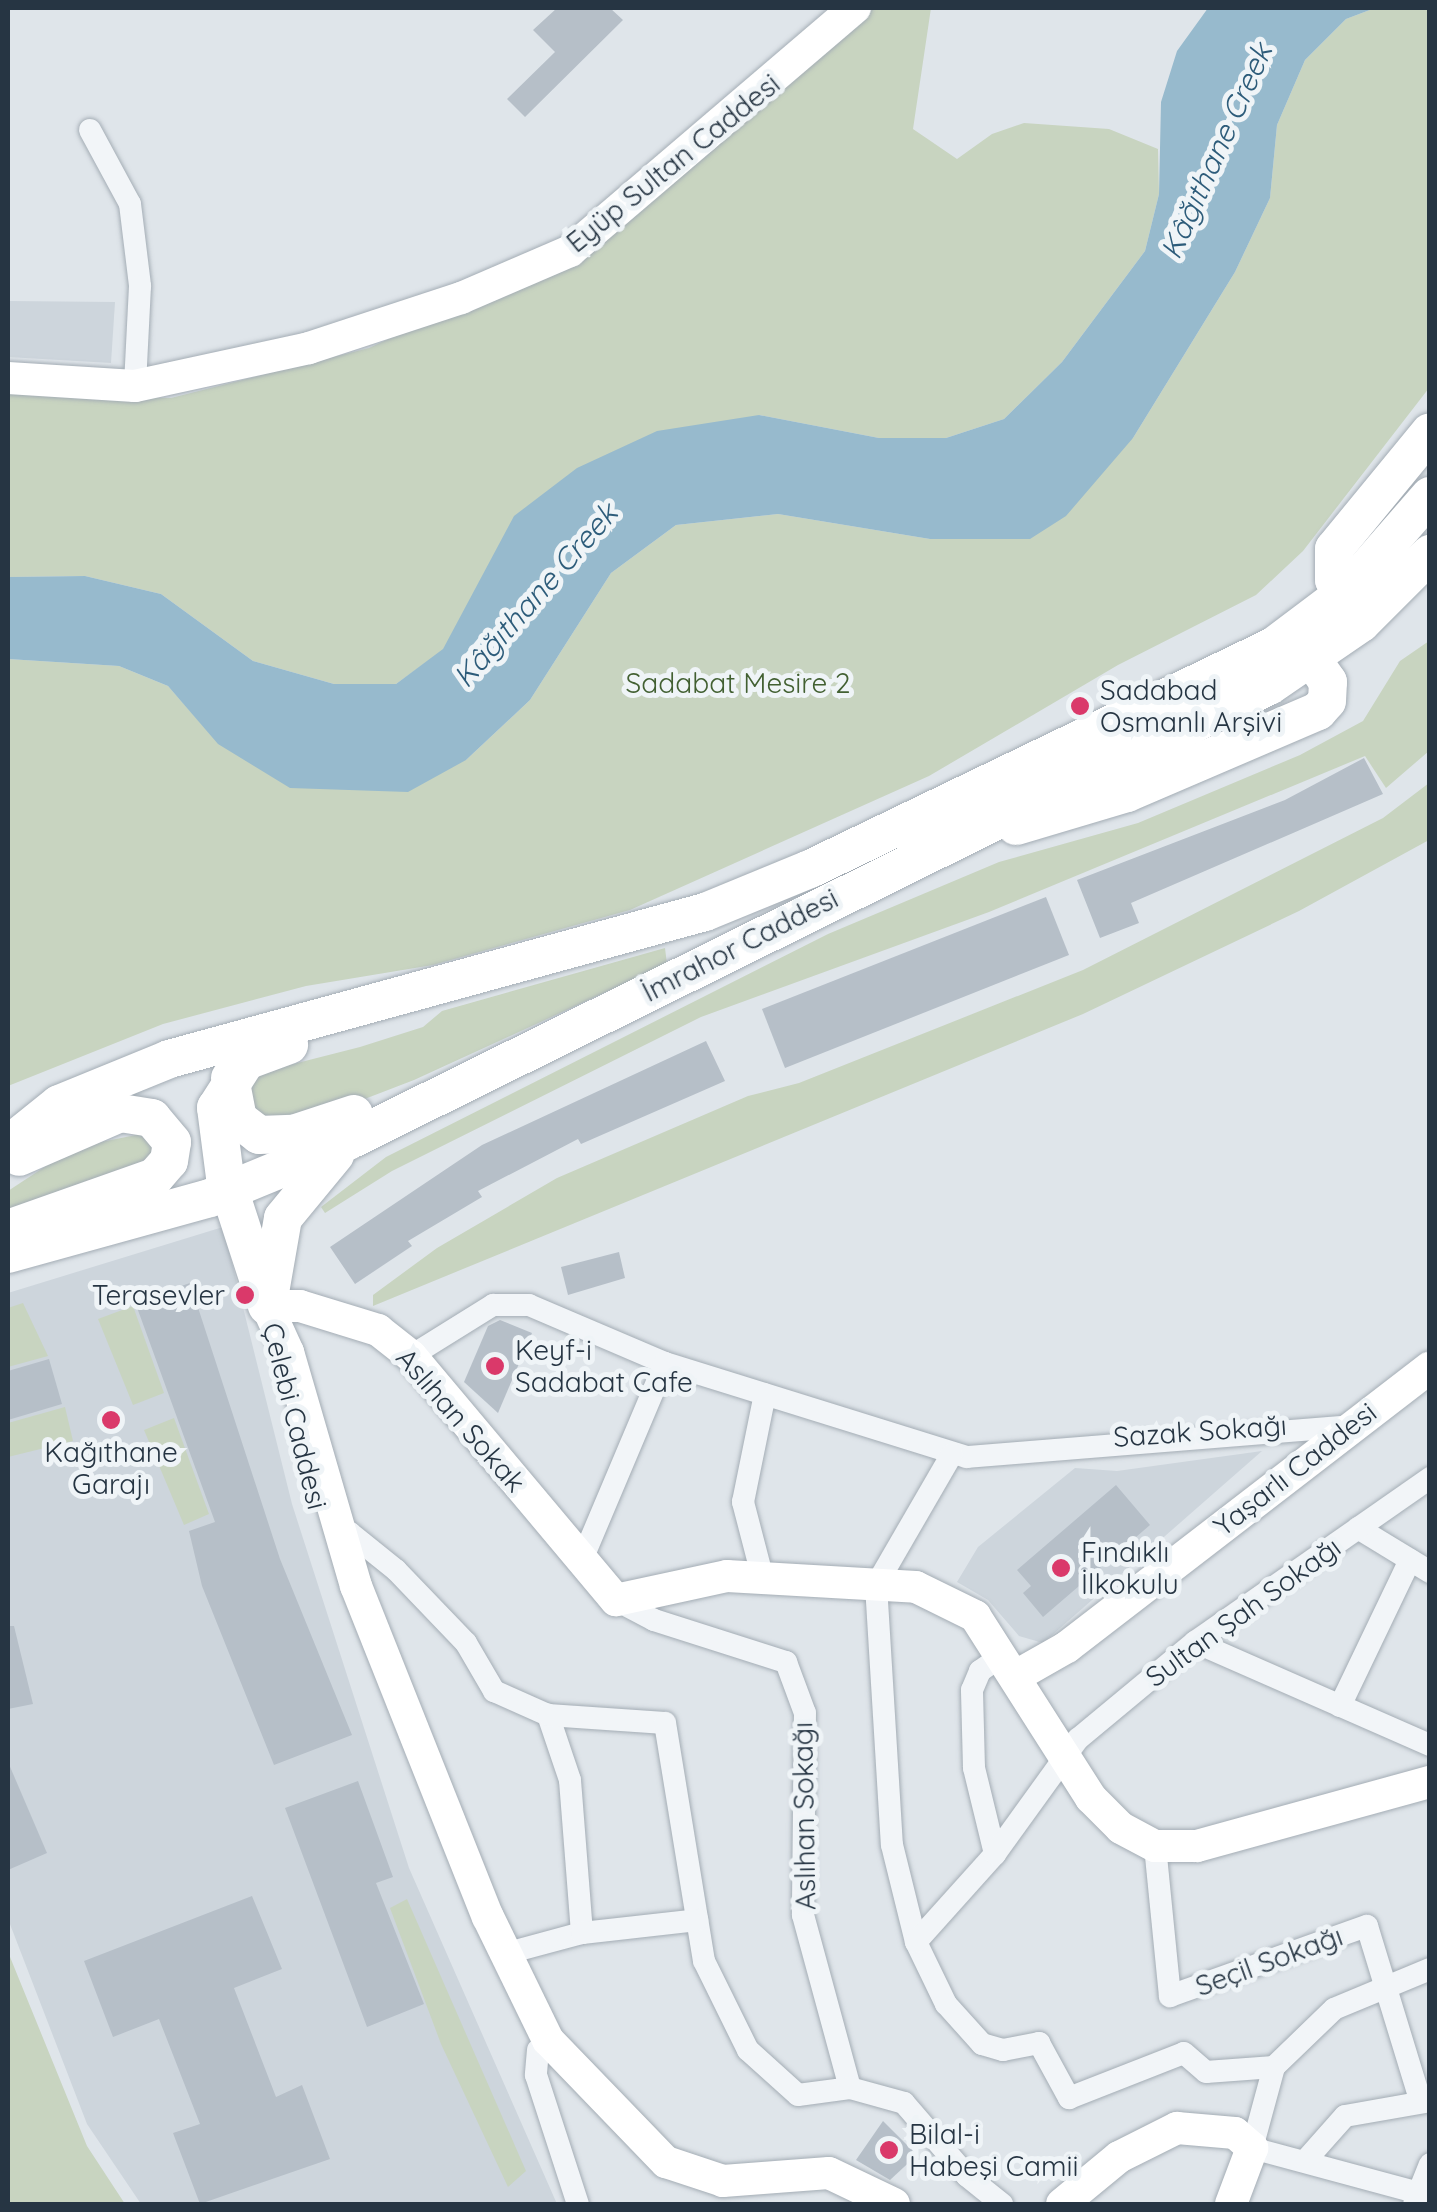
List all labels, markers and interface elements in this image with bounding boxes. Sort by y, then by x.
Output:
water label: Kâğıthane Creek [1152,38,1280,264]
street label: Eyüp Sultan Caddesi [560,67,786,259]
water label: Kâğıthane Creek [445,496,625,694]
park label: Sadabat Mesire 2 [626,666,850,700]
place label: Sadabad Osmanlı Arşivi [1100,673,1282,739]
marker: Sadabad Osmanlı Arşivi [1069,695,1091,717]
street label: İmrahor Caddesi [636,881,844,1009]
place label: Terasevler [92,1278,225,1312]
marker: Terasevler [234,1284,256,1306]
street label: Çelebi Caddesi [256,1319,334,1513]
place label: Keyf-i Sadabat Cafe [515,1333,693,1399]
street label: Aslıhan Sokak [389,1341,533,1499]
marker: Keyf-i Sadabat Cafe [484,1355,506,1377]
street label: Yaşarlı Caddesi [1207,1395,1383,1543]
street label: Sazak Sokağı [1112,1408,1288,1454]
marker: Kağıthane Garajı [100,1409,122,1431]
place label: Kağıthane Garajı [44,1435,178,1501]
street label: Sultan Şah Sokağı [1139,1530,1347,1694]
place label: Fındıklı İlkokulu [1081,1535,1179,1601]
marker: Fındıklı İlkokulu [1050,1557,1072,1579]
street label: Aslıhan Sokağı [786,1722,822,1910]
street label: Seçil Sokağı [1191,1919,1347,2003]
place label: Bilal-i Habeşi Camii [909,2117,1078,2183]
marker: Bilal-i Habeşi Camii [878,2139,900,2161]

